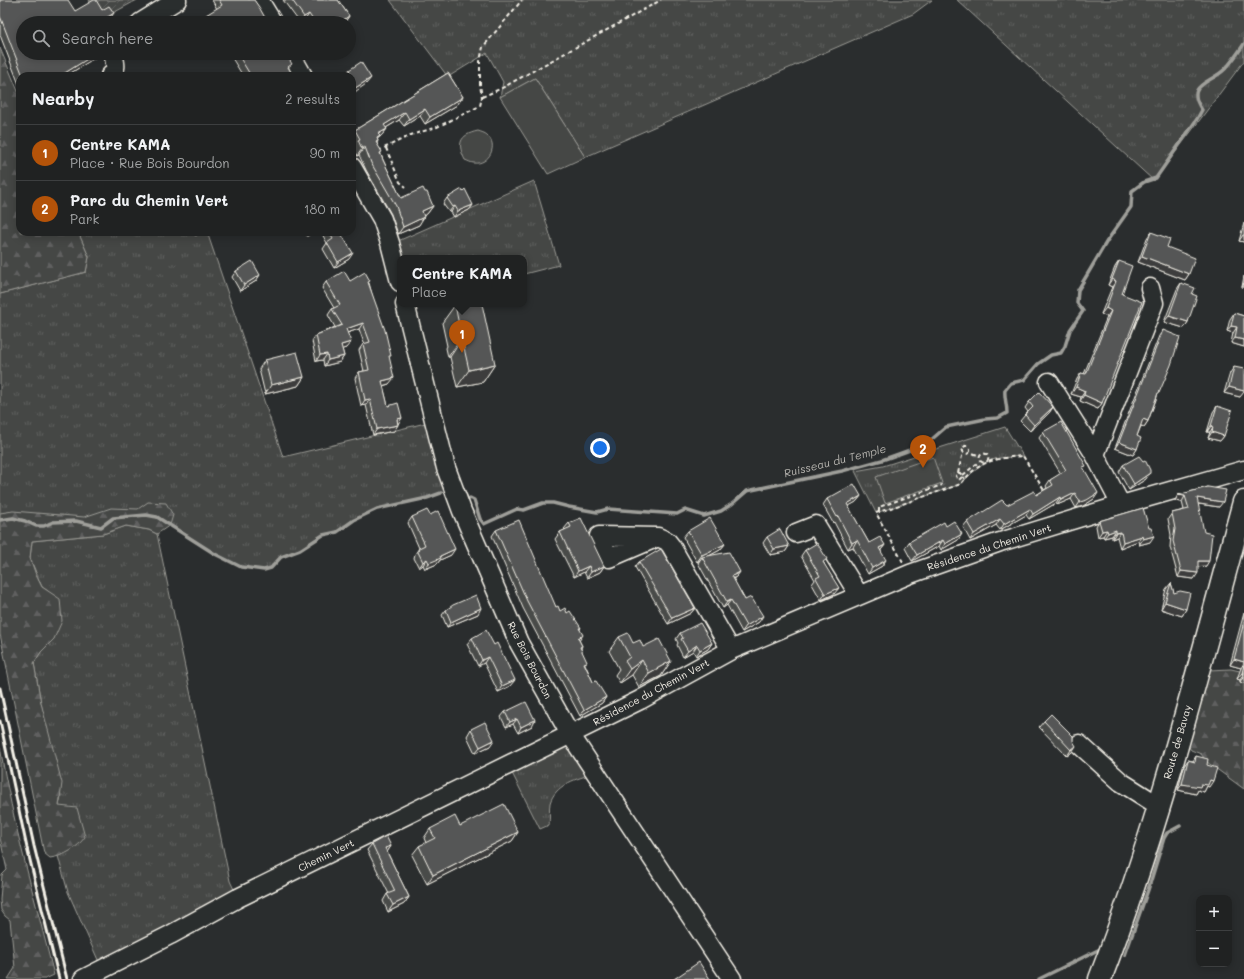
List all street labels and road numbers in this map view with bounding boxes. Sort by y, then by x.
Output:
street label: Résidence du Chemin Vert [925,520,1053,574]
street label: Rue Bois Bourdon [504,619,556,701]
street label: Résidence du Chemin Vert [590,655,712,729]
street label: Route de Bavay [1160,703,1194,781]
street label: Chemin Vert [296,835,356,875]

